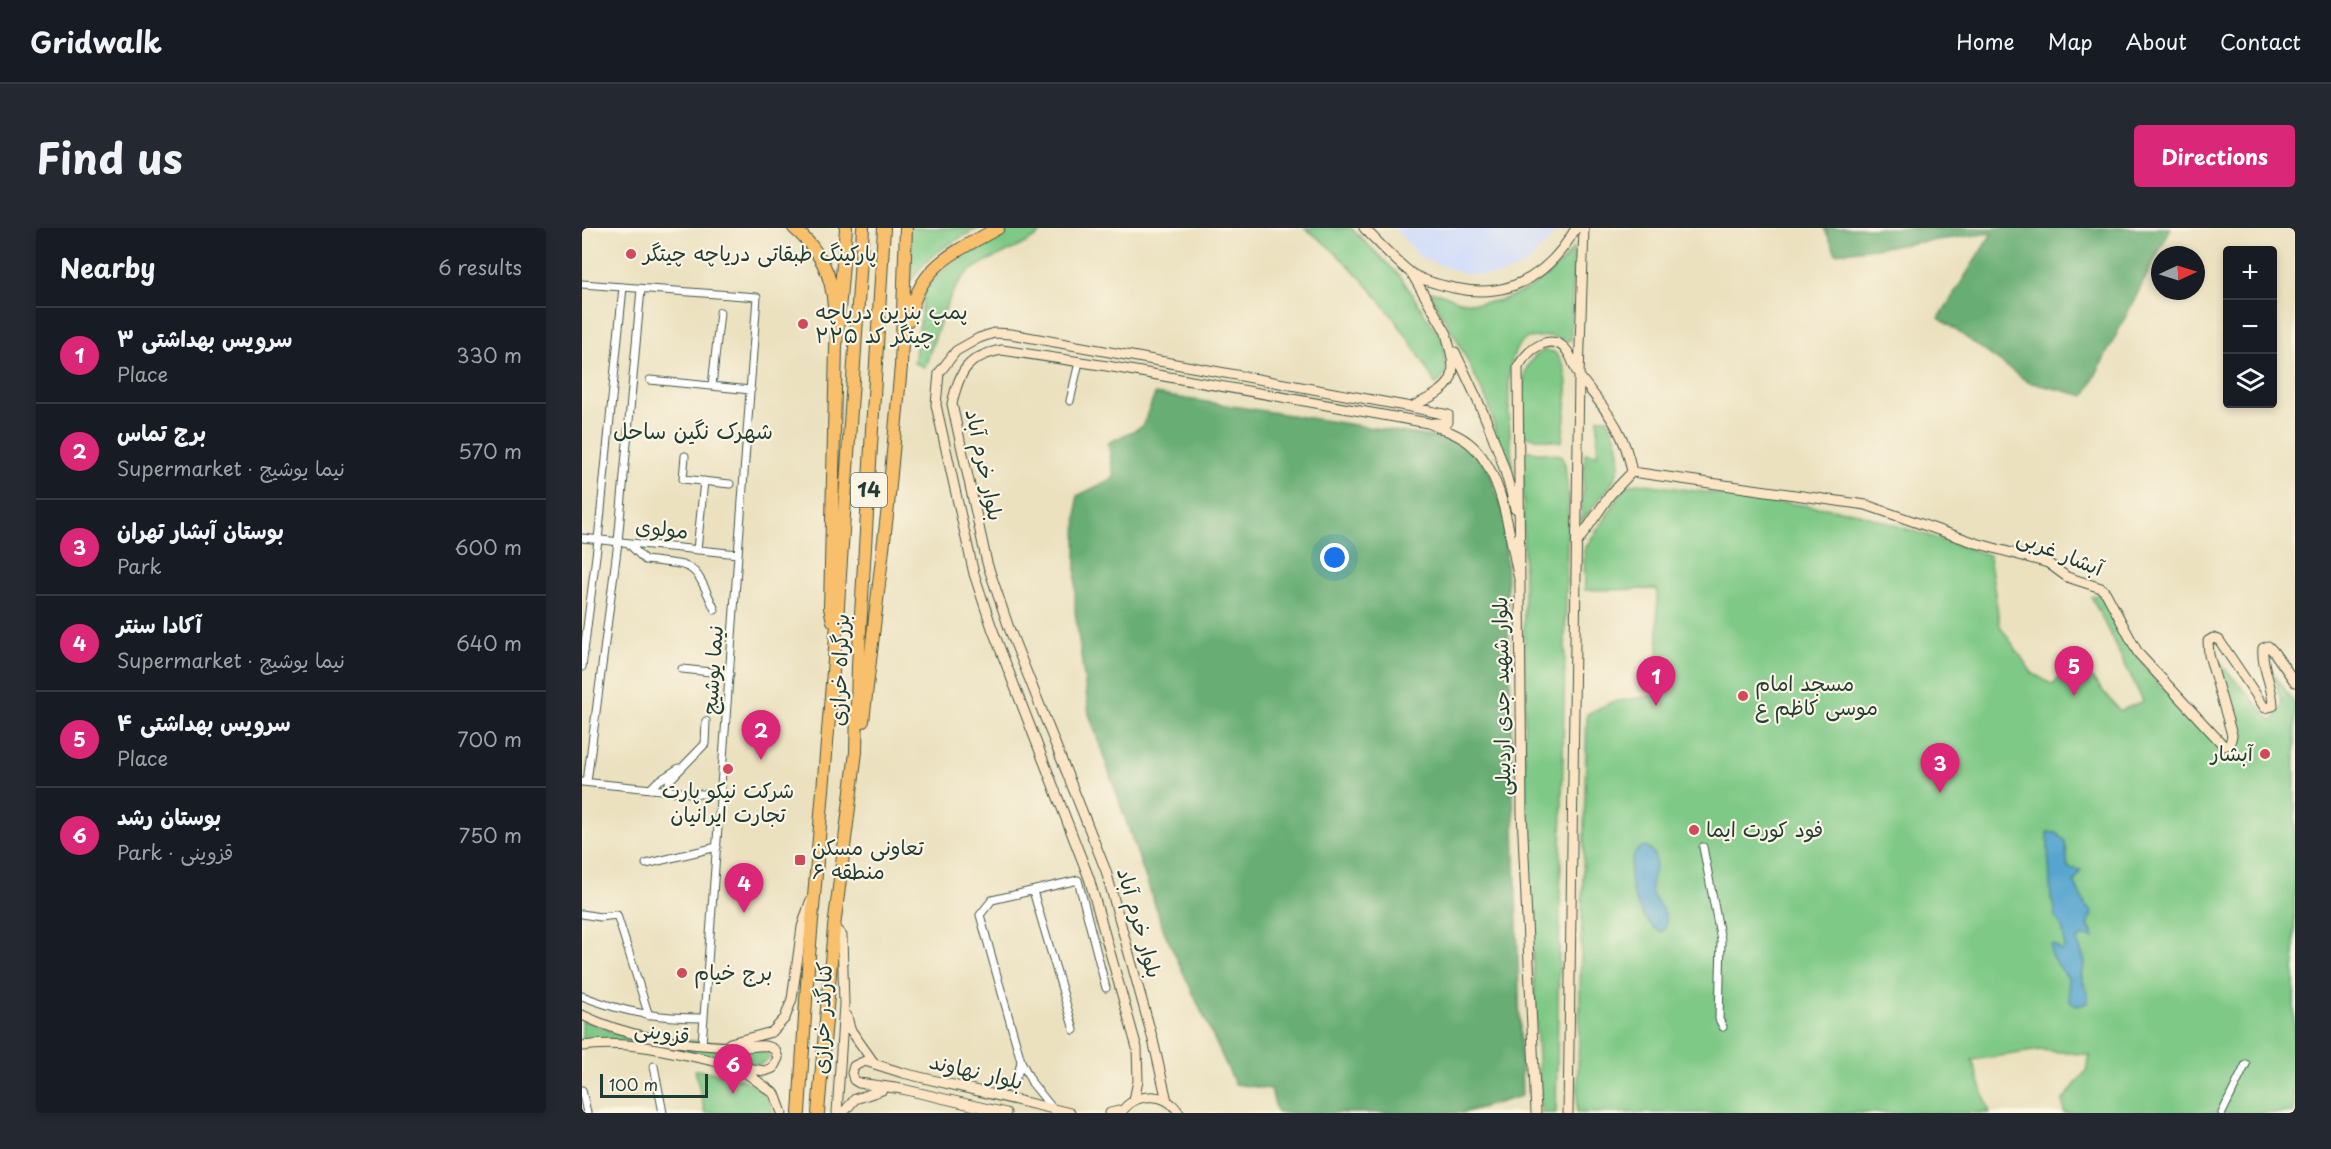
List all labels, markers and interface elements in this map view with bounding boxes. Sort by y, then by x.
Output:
text: Gridwalk [30,20,162,63]
text: Home [1956,25,2015,57]
text: Map [2048,25,2093,57]
text: About [2126,25,2187,57]
text: Contact [2220,25,2301,57]
text: Find us [36,125,183,188]
button: Directions [2134,125,2295,187]
place label: پارکینگ طبقاتی دریاچه چیتگر [641,236,877,268]
north arrow [2151,246,2205,300]
map controls [2223,246,2277,408]
button: + [2223,246,2277,300]
marker: پارکینگ طبقاتی دریاچه چیتگر [624,247,638,261]
text: Nearby [60,248,155,287]
text: 6 results [438,252,522,282]
place label: پمپ بنزین دریاچه چیتگر کد ۲۲۵ [815,294,968,350]
button: − [2223,300,2277,354]
marker: پمپ بنزین دریاچه چیتگر کد ۲۲۵ [796,317,810,331]
text: سرویس بهداشتی ۳ [117,321,292,354]
text: 1 [75,340,84,370]
text: 330 m [456,340,522,370]
button: layers [2223,354,2277,408]
text: Place [117,359,168,389]
street label: بلوار خرم آباد [957,406,1013,524]
district label: شهرک نگین ساحل [613,413,773,446]
text: برج تماس [117,415,206,448]
text: 2 [72,436,87,466]
text: 570 m [458,436,522,466]
text: Supermarket · نیما یوشیج [117,453,345,483]
road number: 14 [851,473,887,507]
street label: مولوی [634,508,690,546]
text: بوستان آبشار تهران [117,513,284,546]
street label: آبشار غربی [2013,519,2109,583]
text: 3 [73,532,86,562]
text: 600 m [454,532,522,562]
your location [1320,543,1349,572]
text: Park [117,551,162,581]
street label: بلوار شهید جدی اردبیلی [1482,596,1518,796]
text: آکادا سنتر [117,607,201,640]
street label: بزرگراه خرازی [820,613,856,727]
street label: نیما یوشیج [692,624,730,716]
text: 4 [73,628,86,658]
text: 640 m [456,628,522,658]
text: Supermarket · نیما یوشیج [117,645,345,675]
pin: 5 [2054,646,2094,696]
pin: 1 [1636,656,1676,706]
place label: مسجد امام موسی کاظم ع [1755,666,1878,724]
marker: مسجد امام موسی کاظم ع [1736,689,1750,703]
text: سرویس بهداشتی ۴ [117,705,291,738]
pin: 2 [742,710,780,760]
text: 5 [73,724,86,754]
text: 700 m [457,724,522,754]
place label: آبشار [2209,736,2254,768]
text: Place [117,743,168,773]
pin: 3 [1920,744,1960,793]
marker: آبشار [2258,747,2272,761]
marker: شرکت نیکو پارت تجارت ایرانیان [721,762,735,776]
place label: شرکت نیکو پارت تجارت ایرانیان [662,773,794,829]
text: بوستان رشد [117,799,221,832]
place label: فود کورت ایما [1706,812,1823,844]
text: 6 [72,820,87,850]
text: 750 m [459,820,522,850]
marker: فود کورت ایما [1687,823,1701,837]
place label: تعاونی مسکن منطقه ۶ [812,830,925,886]
text: Park · قزوینی [117,837,233,867]
marker: تعاونی مسکن منطقه ۶ [793,853,807,867]
pin: 4 [724,864,764,913]
street label: بلوار خرم آباد [1108,864,1172,982]
place label: برج خیام [694,955,772,989]
street label: کنارگذر خرازی [803,961,839,1075]
marker: برج خیام [675,966,689,980]
street label: قزوینی [632,1011,692,1051]
pin: 6 [714,1044,752,1094]
street label: بلوار نهاوند [926,1044,1026,1096]
scale bar [600,1071,708,1098]
text: 100 m [609,1072,658,1096]

